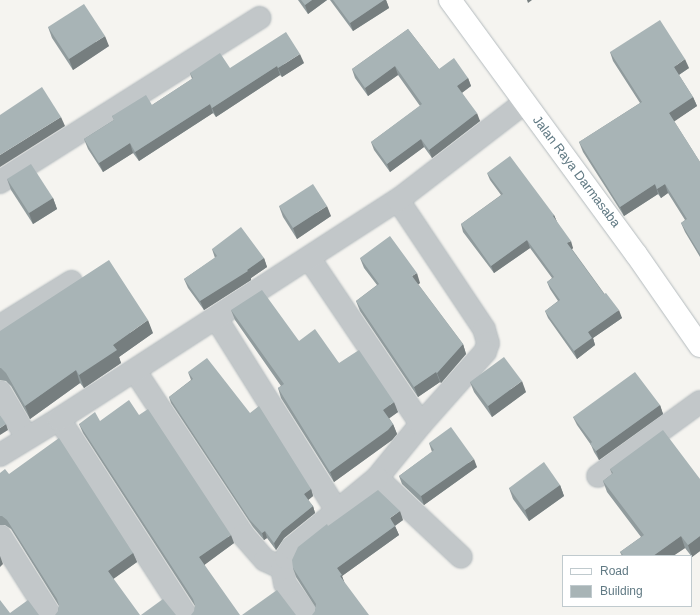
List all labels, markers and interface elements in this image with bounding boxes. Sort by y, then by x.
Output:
street label: Jalan Raya Darmasaba [529,113,623,231]
legend [562,555,692,607]
text: Road [600,564,629,578]
text: Building [600,584,643,598]

